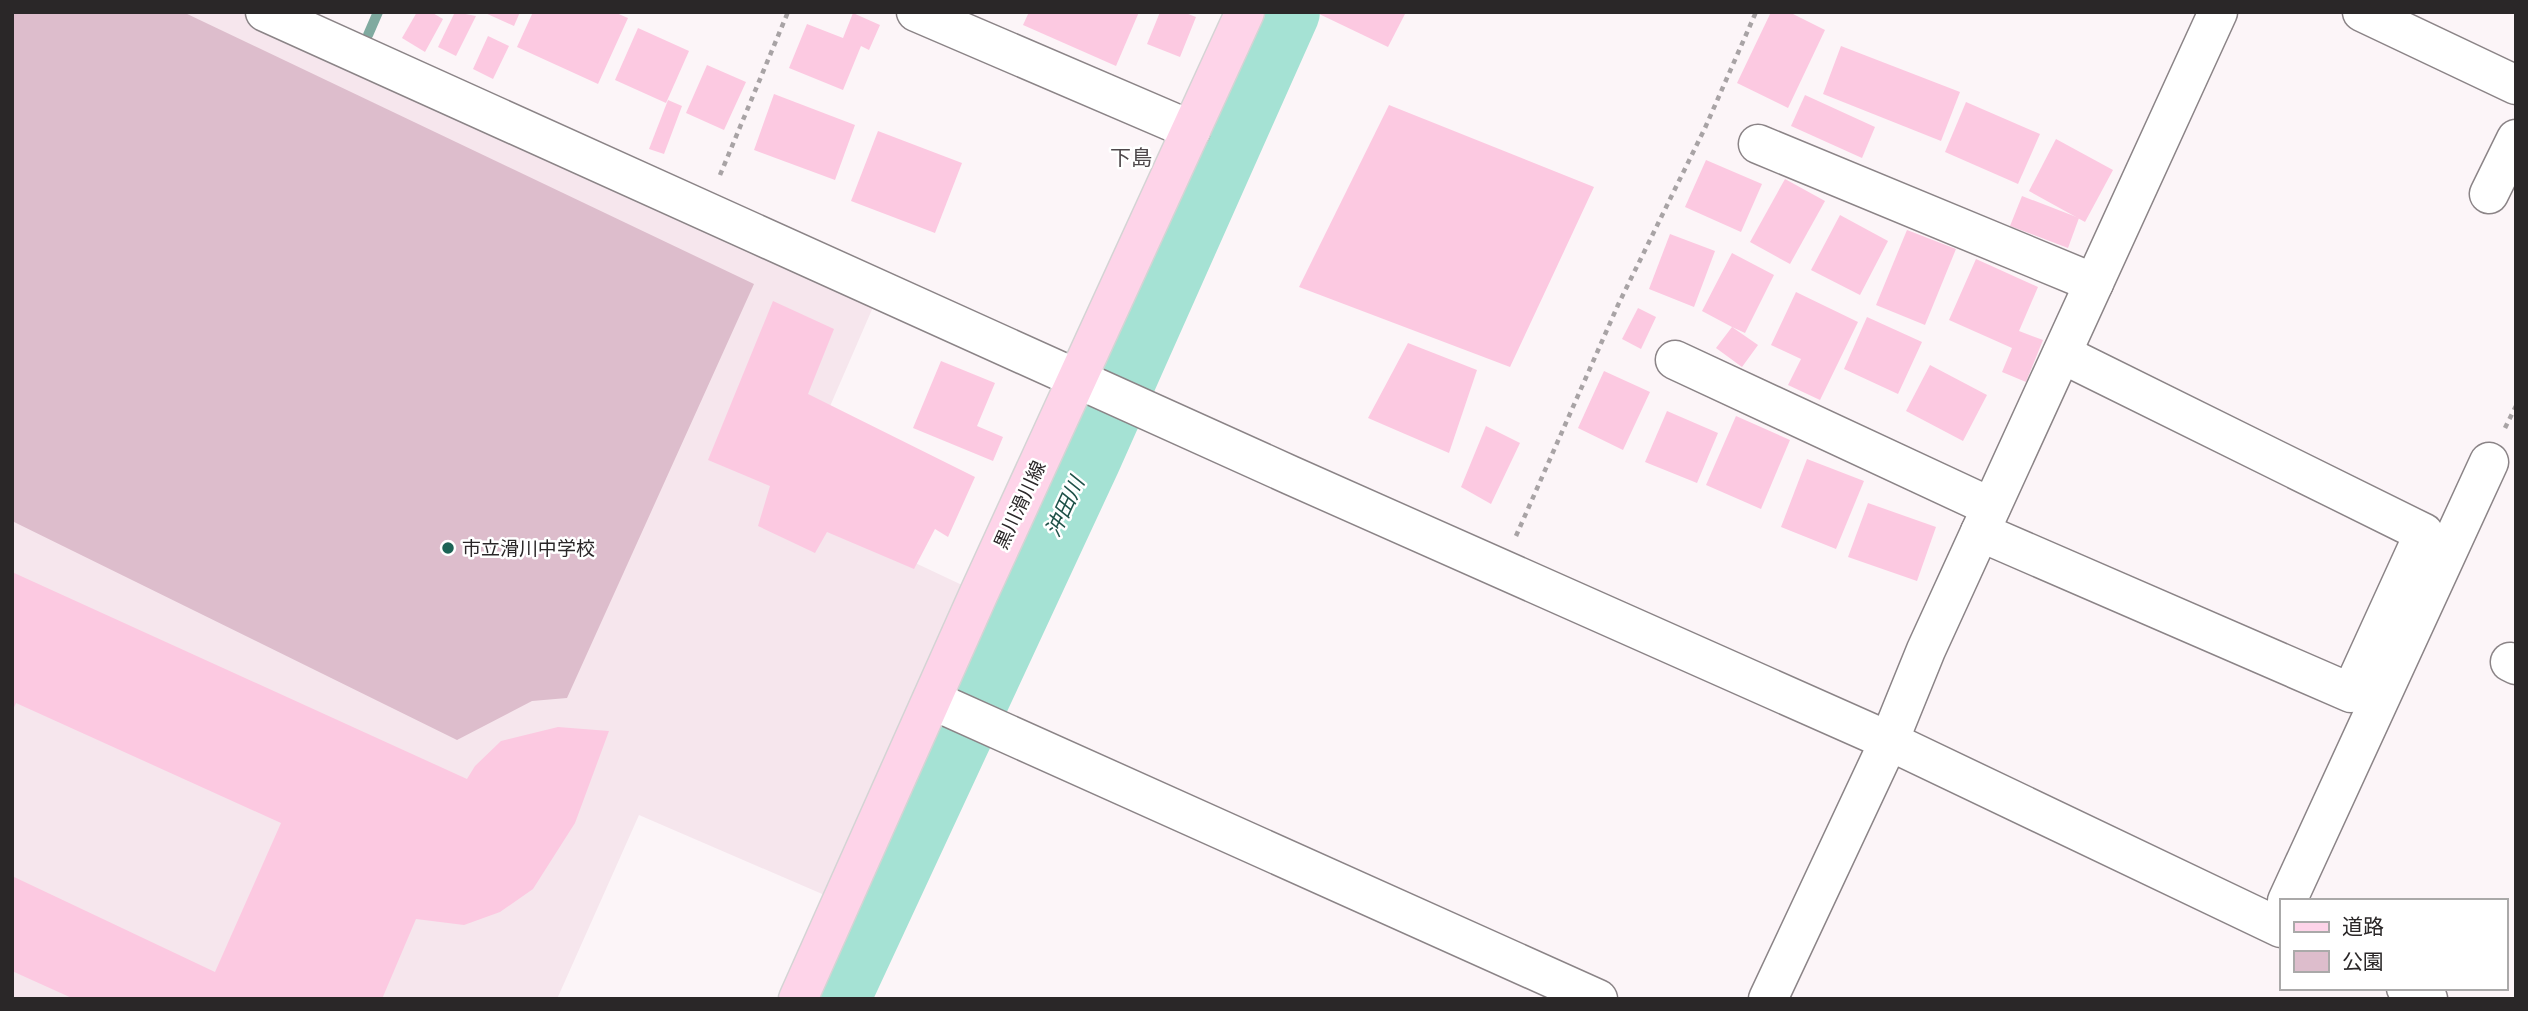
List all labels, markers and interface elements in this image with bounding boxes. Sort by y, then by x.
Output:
district label: 下島 [1110,145,1152,171]
street label: 黒川滑川線 [989,457,1051,553]
water label: 沖田川 [1040,471,1091,541]
place label: 市立滑川中学校 [462,537,595,560]
marker: 市立滑川中学校 [440,540,456,556]
legend [2280,899,2507,990]
text: 道路 [2342,914,2384,940]
text: 公園 [2342,949,2384,975]

